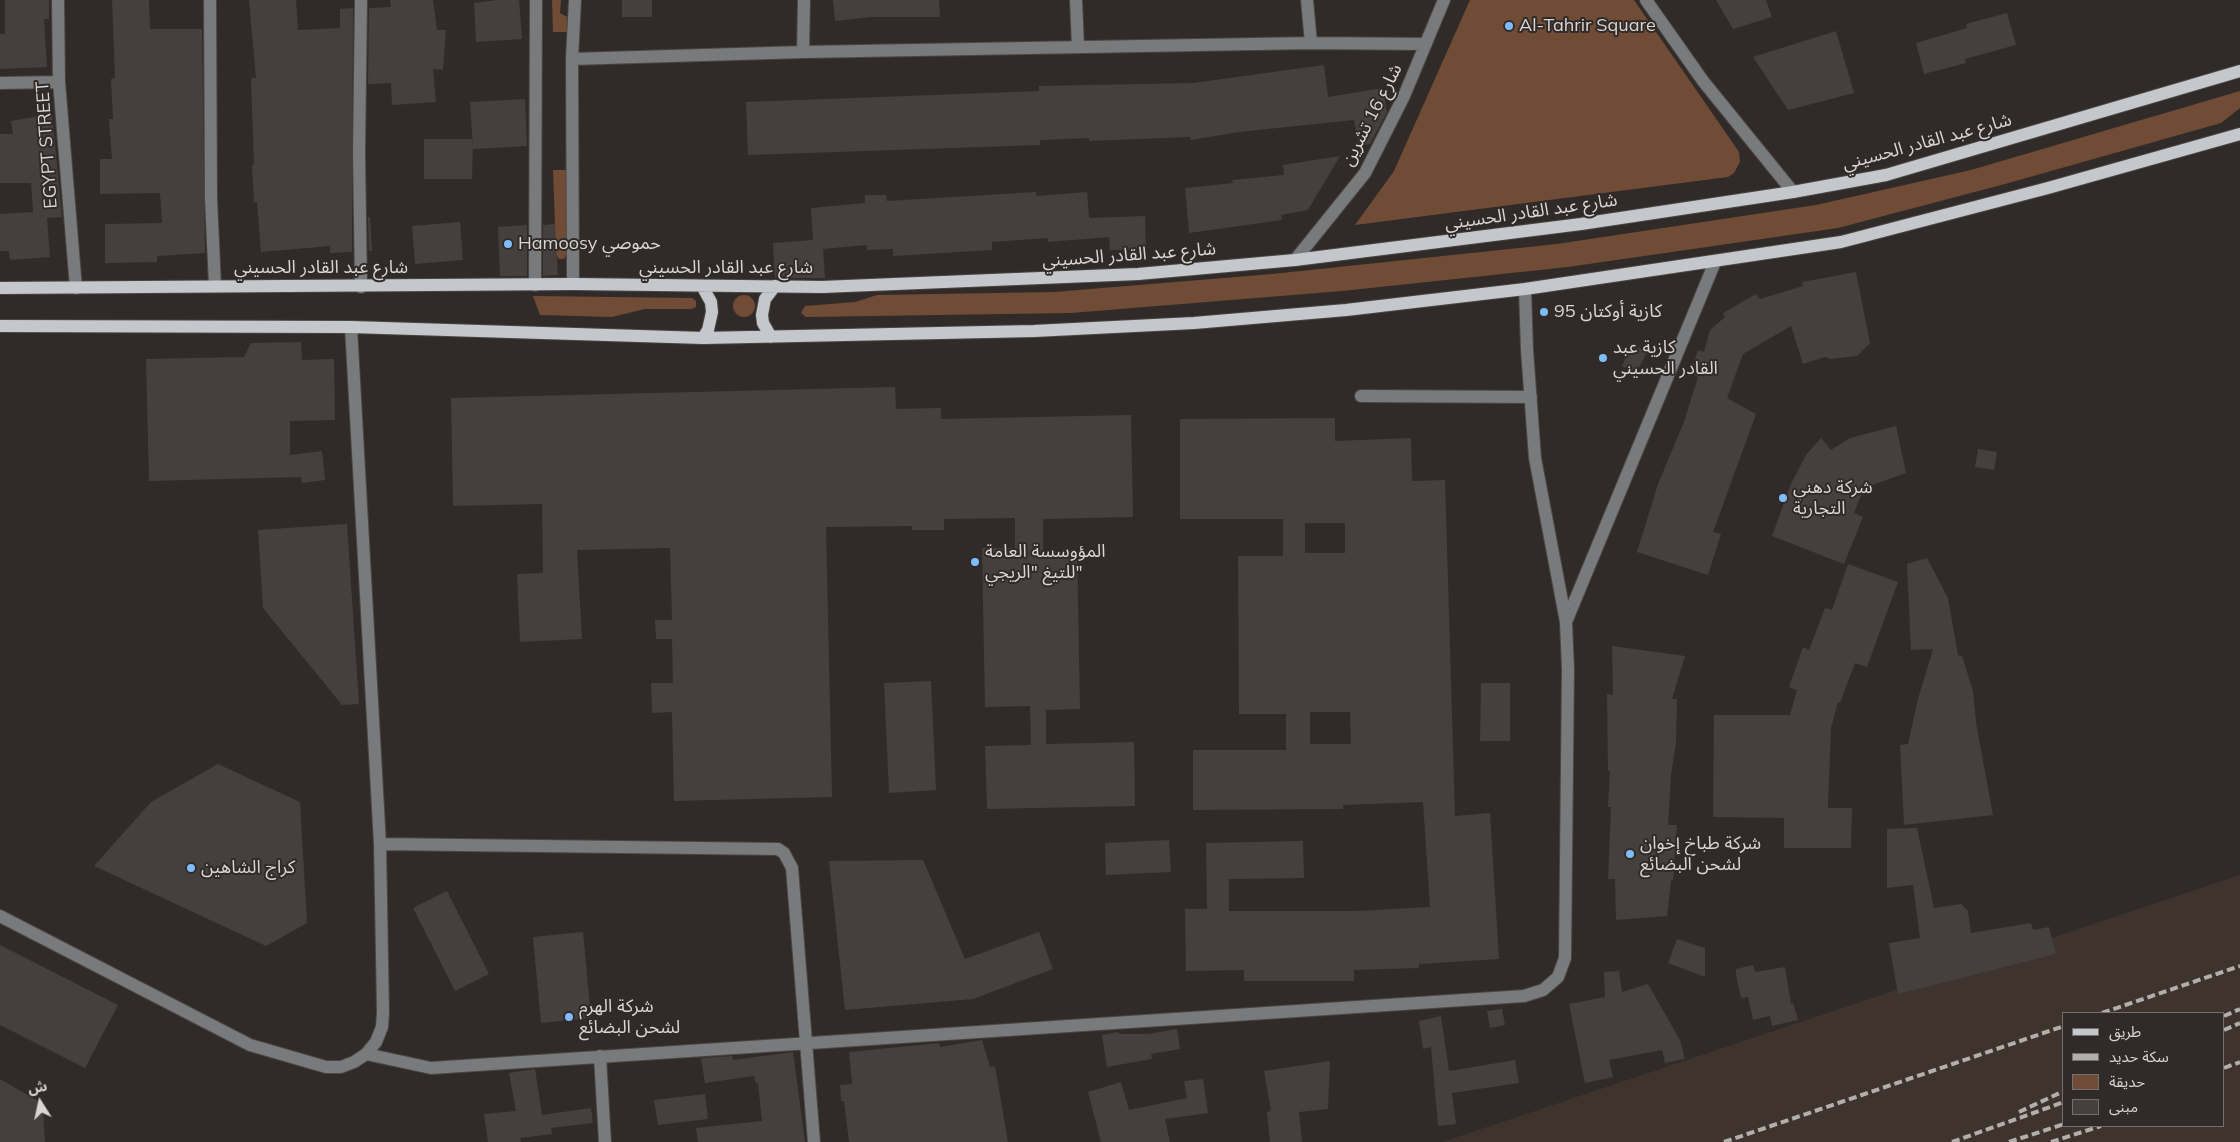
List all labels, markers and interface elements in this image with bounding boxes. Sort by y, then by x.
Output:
place label: Al-Tahrir Square [1519,15,1656,37]
marker: Al-Tahrir Square [1503,20,1515,32]
street label: شارع 16 تشرين [1337,60,1407,170]
street label: EGYPT STREET [32,81,62,209]
street label: شارع عبد القادر الحسيني [1840,109,2014,175]
street label: شارع عبد القادر الحسيني [1443,189,1619,235]
place label: Hamoosy حموصي [518,233,661,255]
marker: Hamoosy حموصي [502,238,514,250]
street label: شارع عبد القادر الحسيني [1041,238,1217,272]
street label: شارع عبد القادر الحسيني [234,257,408,279]
street label: شارع عبد القادر الحسيني [639,257,813,279]
place label: كازية أوكتان 95 [1554,301,1662,323]
marker: كازية أوكتان 95 [1538,306,1550,318]
place label: كازية عبد القادر الحسيني [1613,337,1718,379]
marker: كازية عبد القادر الحسيني [1597,352,1609,364]
place label: شركة دهني التجارية [1793,477,1873,520]
marker: شركة دهني التجارية [1777,492,1789,504]
place label: المؤوسسة العامة للتيغ "الريجي" [985,541,1106,584]
marker: المؤوسسة العامة للتيغ "الريجي" [969,556,981,568]
place label: شركة طباخ إخوان لشحن البضائع [1640,833,1761,876]
marker: شركة طباخ إخوان لشحن البضائع [1624,848,1636,860]
place label: كراج الشاهين [201,857,295,879]
marker: كراج الشاهين [185,862,197,874]
place label: شركة الهرم لشحن البضائع [579,996,680,1038]
marker: شركة الهرم لشحن البضائع [563,1011,575,1023]
legend [2062,1012,2225,1127]
text: طريق [2109,1022,2141,1041]
text: سكة حديد [2109,1047,2169,1066]
text: حديقة [2109,1072,2145,1091]
north arrow [15,1077,65,1127]
text: ش [26,1077,48,1098]
text: مبنى [2109,1097,2138,1116]

